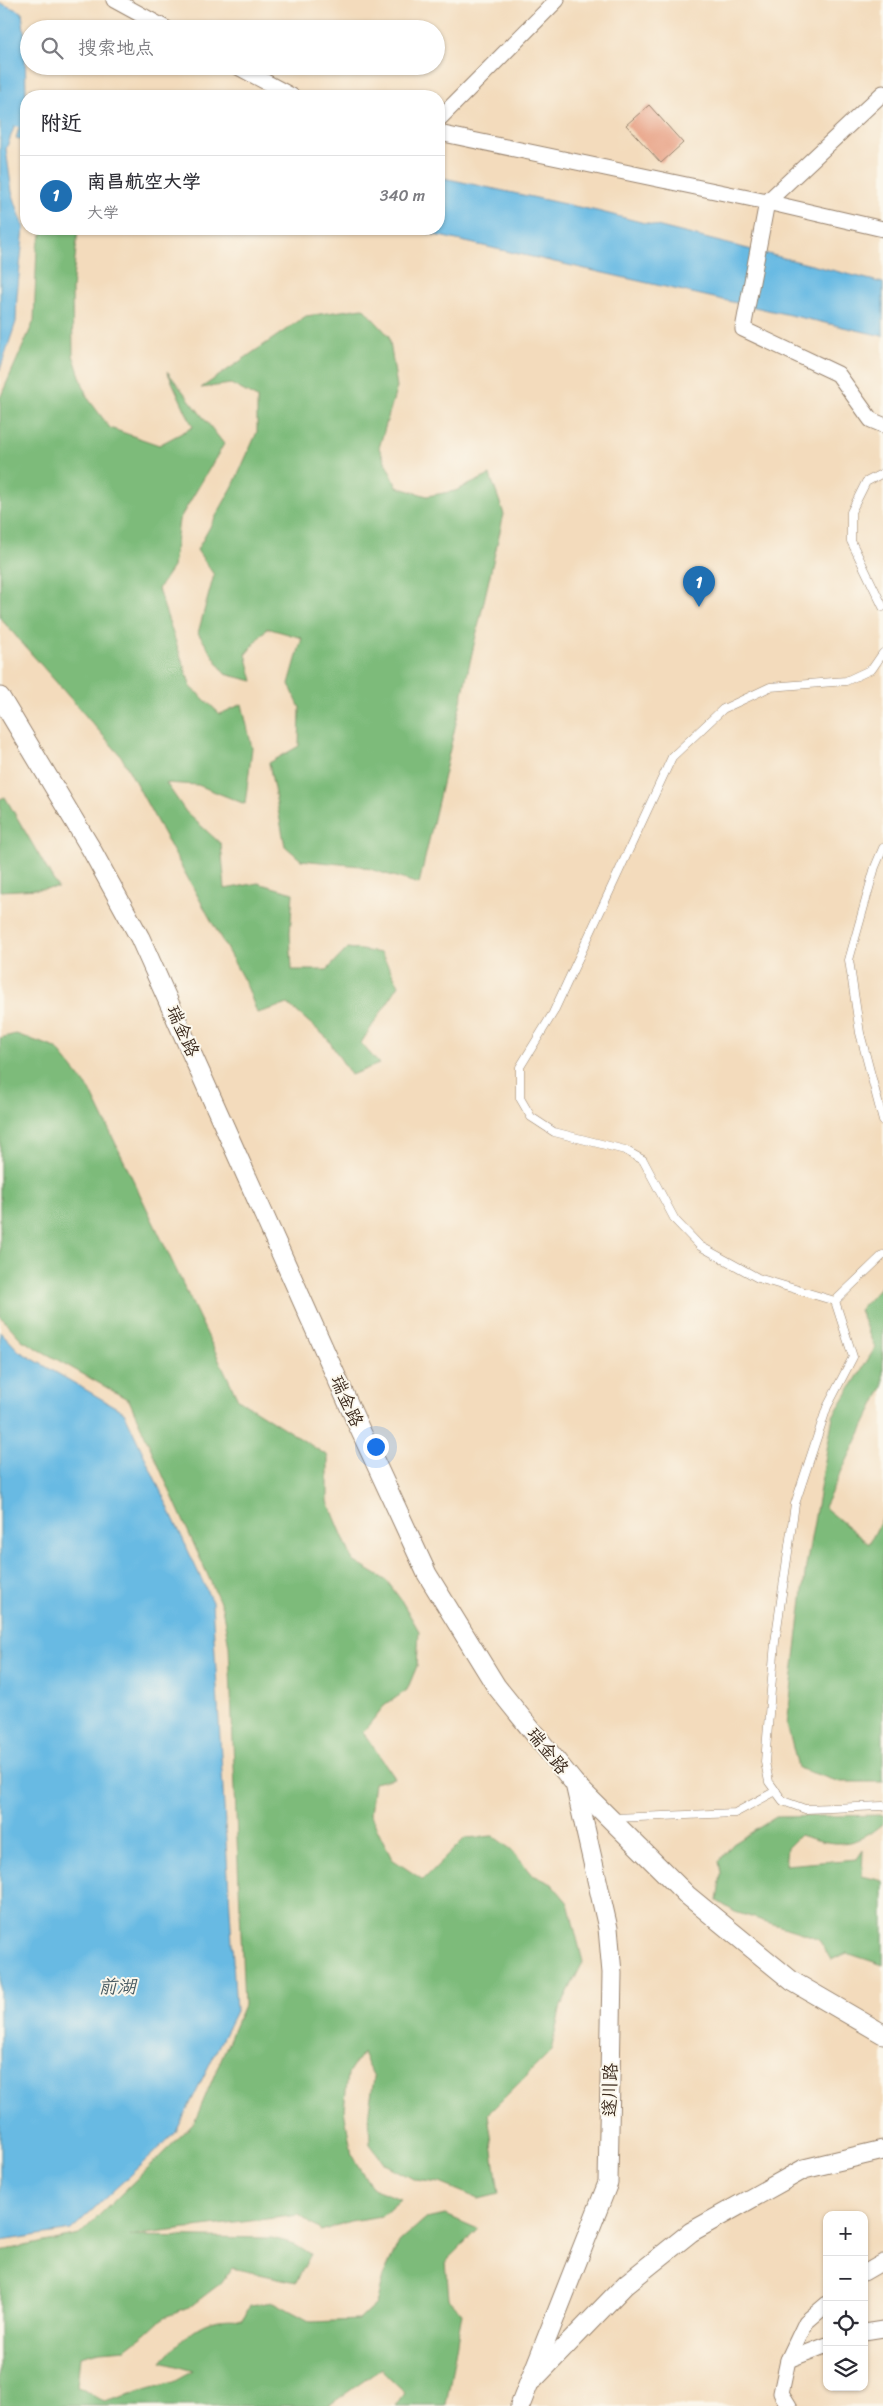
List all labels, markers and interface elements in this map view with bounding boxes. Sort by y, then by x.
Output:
search box [20,20,445,75]
text: 搜索地点 [78,31,154,64]
icon: search [38,34,66,62]
text: 附近 [40,104,82,142]
text: 南昌航空大学 [87,165,201,198]
text: 1 [53,181,59,210]
text: 340 m [380,181,425,210]
text: 大学 [87,198,119,227]
pin: 1 [683,566,715,607]
street label: 瑞金路 [157,1000,209,1062]
street label: 瑞金路 [321,1370,373,1432]
your location [363,1434,389,1460]
street label: 瑞金路 [519,1720,577,1782]
water label: 前湖 [98,1970,138,2003]
street label: 遂川路 [594,2063,626,2117]
map controls [823,2211,868,2391]
button: + [823,2211,868,2256]
button: − [823,2256,868,2301]
button: locate [823,2301,868,2346]
button: layers [823,2346,868,2391]

